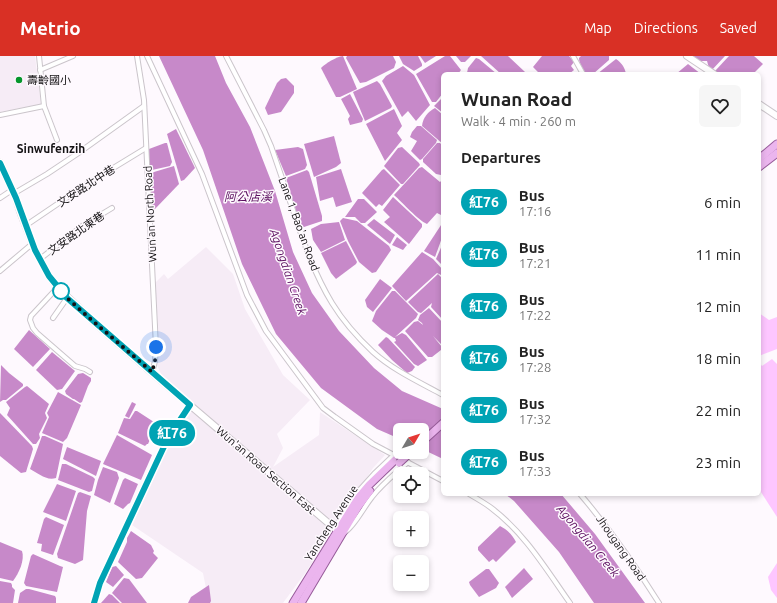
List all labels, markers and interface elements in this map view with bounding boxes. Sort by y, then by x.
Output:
text: Metrio [20,17,81,39]
text: Map [584,20,612,36]
text: Directions [634,20,698,36]
text: Saved [720,20,757,36]
place label: 壽齡國小 [27,74,71,86]
marker: 壽齡國小 [14,75,24,85]
button: heart [699,85,741,127]
text: Wunan Road [461,88,572,110]
text: Walk · 4 min · 260 m [461,114,576,128]
district label: Sinwufenzih [17,142,85,155]
text: Departures [461,149,541,166]
street label: 文安路北中巷 [55,163,117,209]
street label: Wun'an North Road [141,166,159,262]
street label: Lane 1, Bao'an Road [276,175,322,273]
text: Bus [519,187,545,204]
water label: 阿公店溪 [224,190,274,203]
text: 紅76 [469,194,499,210]
text: 6 min [704,194,741,211]
text: 17:16 [519,204,551,218]
street label: 文安路北東巷 [46,209,106,257]
water label: Agongdian Creek [267,226,310,317]
text: Bus [519,239,545,256]
text: 紅76 [469,246,499,262]
text: 11 min [695,246,741,263]
text: 17:21 [519,256,551,270]
unlabelled marker [52,282,70,300]
text: Bus [519,291,545,308]
text: 紅76 [469,298,499,314]
text: 12 min [695,298,741,315]
text: 17:22 [519,308,551,322]
your location [146,337,166,357]
text: Bus [519,343,545,360]
text: 紅76 [469,350,499,366]
text: 18 min [695,350,741,367]
text: 17:28 [519,360,551,374]
text: Bus [519,395,545,412]
text: 紅76 [469,402,499,418]
text: 22 min [695,402,741,419]
text: 17:32 [519,412,551,426]
line badge: 紅76 [149,420,195,446]
north arrow [393,423,429,459]
map controls [393,423,429,591]
street label: Wun'an Road Section East [214,424,319,517]
text: 紅76 [157,425,187,441]
text: Bus [519,447,545,464]
text: 紅76 [469,454,499,470]
text: 23 min [695,454,741,471]
text: 17:33 [519,464,551,478]
button: locate [393,467,429,503]
street label: Yancheng Avenue [302,483,360,563]
water label: Agongdian Creek [554,501,623,580]
button: + [393,511,429,547]
street label: Jhougang Road [594,513,648,583]
button: − [393,555,429,591]

